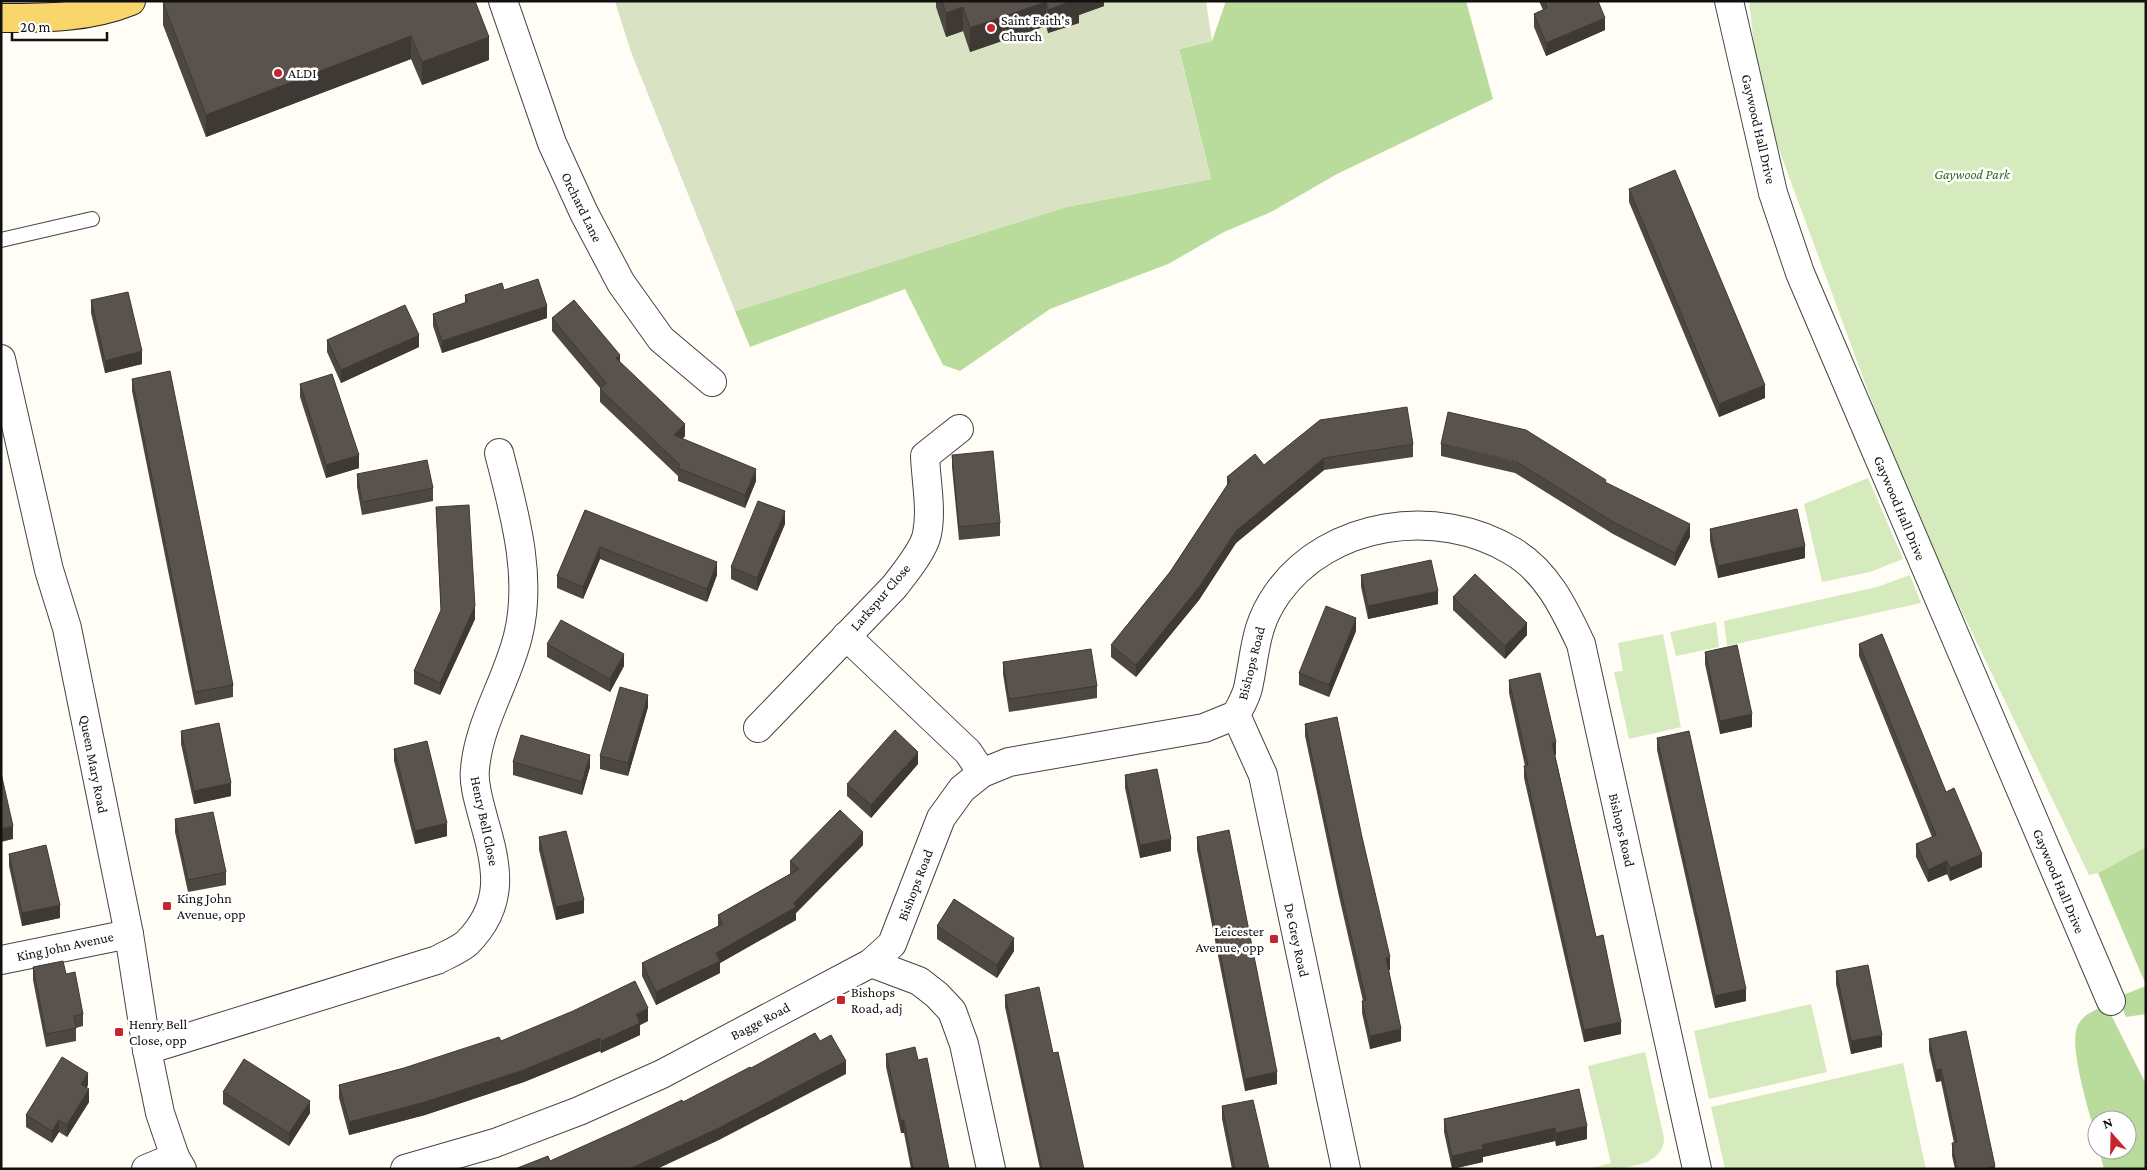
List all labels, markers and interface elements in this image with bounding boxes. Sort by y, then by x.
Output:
scale bar [12,10,108,42]
place label: Saint Faith's Church [1001,12,1070,44]
text: 20 m [20,19,51,35]
marker: Saint Faith's Church [985,22,997,34]
place label: ALDI [288,65,317,81]
marker: ALDI [272,67,284,79]
street label: Gaywood Hall Drive [1739,73,1779,185]
park label: Gaywood Park [1934,166,2011,182]
street label: Orchard Lane [558,170,606,244]
street label: Gaywood Hall Drive [1871,453,1929,563]
street label: Larkspur Close [847,560,913,634]
street label: Bishops Road [1234,624,1268,701]
street label: Queen Mary Road [77,713,111,815]
street label: Henry Bell Close [468,775,502,867]
street label: Bishops Road [1606,792,1638,869]
street label: Gaywood Hall Drive [2030,826,2088,936]
street label: Bishops Road [894,846,936,923]
place label: King John Avenue, opp [177,890,246,922]
marker: King John Avenue, opp [161,900,173,912]
street label: De Grey Road [1281,902,1313,979]
place label: Leicester Avenue, opp [1195,923,1264,955]
street label: King John Avenue [15,928,115,964]
marker: Leicester Avenue, opp [1268,933,1280,945]
place label: Bishops Road, adj [851,984,903,1017]
marker: Bishops Road, adj [835,994,847,1006]
street label: Bagge Road [728,998,793,1043]
place label: Henry Bell Close, opp [129,1016,187,1048]
marker: Henry Bell Close, opp [113,1026,125,1038]
north arrow [2087,1110,2137,1160]
text: N [2100,1113,2115,1132]

